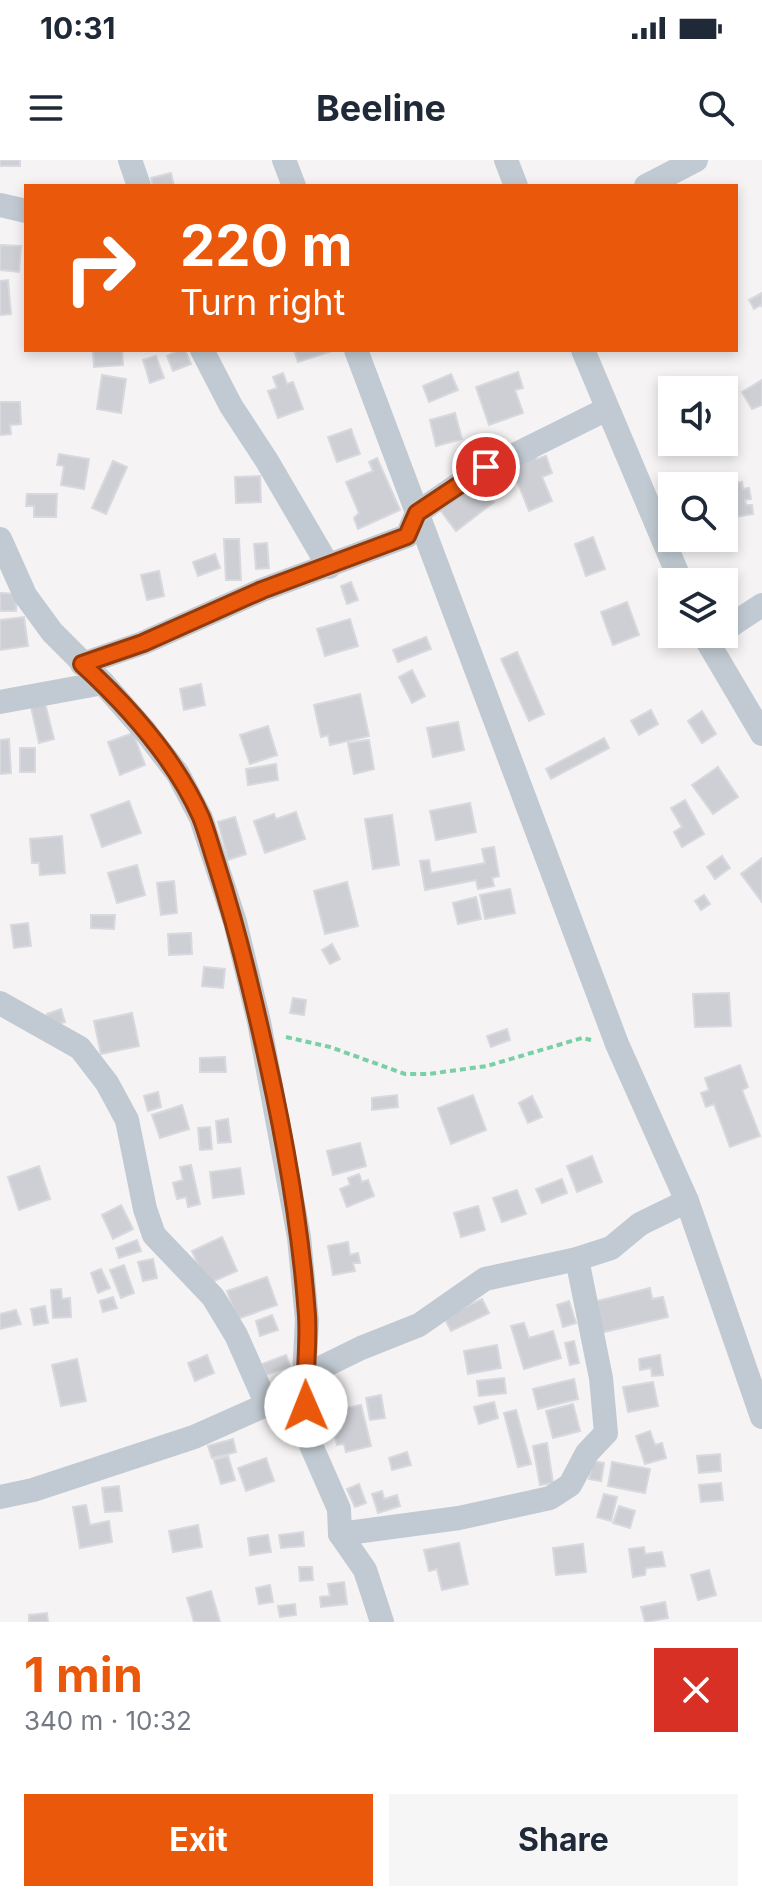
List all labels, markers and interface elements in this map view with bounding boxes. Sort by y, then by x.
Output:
text: 10:31 [40,10,115,46]
icon: menu [24,86,68,130]
text: Beeline [316,86,446,130]
icon: search [694,86,738,130]
text: 220 m [180,212,353,280]
icon: right [48,216,152,320]
text: Turn right [180,280,345,324]
map controls [658,376,738,648]
button: sound [658,376,738,456]
pin [452,433,520,501]
icon: arrive [464,445,508,489]
button: search [658,472,738,552]
button: layers [658,568,738,648]
position arrow [264,1364,348,1448]
text: 1 min [24,1645,143,1704]
button: close [654,1648,738,1732]
text: 340 m · 10:32 [24,1705,192,1736]
button: Exit [24,1794,373,1886]
button: Share [389,1794,738,1886]

